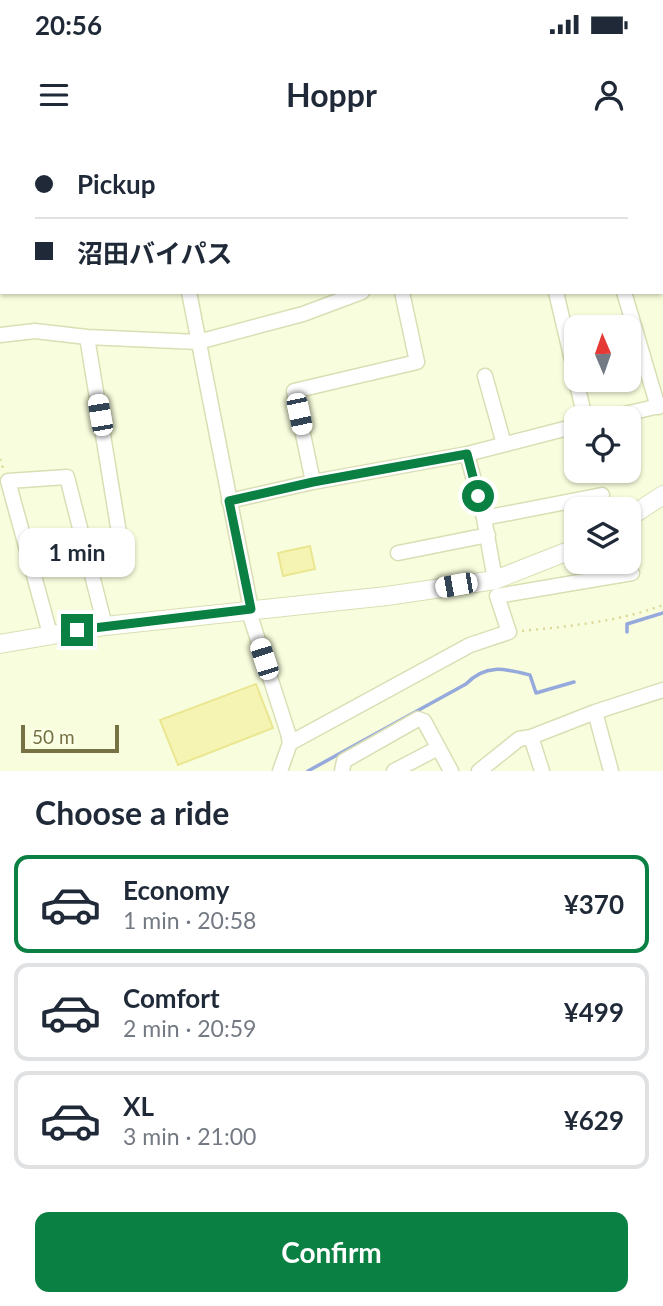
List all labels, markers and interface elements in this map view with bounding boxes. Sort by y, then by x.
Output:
text: 20:56 [35,9,102,41]
text: Hoppr [286,75,377,114]
icon: menu [35,76,73,114]
icon: person [590,76,628,114]
text: Pickup [77,168,156,200]
text: 沼田バイパス [77,237,232,269]
north arrow [564,315,640,392]
map controls [564,315,641,574]
car [285,391,314,437]
car [87,392,114,438]
button: locate [564,406,641,483]
route start [462,480,494,512]
button: layers [564,497,641,574]
callout: 1 min [19,528,135,578]
text: 1 min [48,538,106,566]
car [434,571,479,599]
route end [61,614,93,646]
car [248,636,281,682]
scale bar [21,722,119,753]
text: 50 m [32,725,75,748]
text: Choose a ride [35,793,229,832]
icon: car [39,873,102,936]
text: Economy [123,874,229,906]
text: ¥370 [564,888,624,920]
text: 1 min · 20:58 [123,906,256,934]
icon: car [39,981,102,1044]
text: Comfort [123,982,220,1014]
text: ¥499 [564,996,624,1028]
text: 2 min · 20:59 [123,1014,256,1042]
icon: car [39,1089,102,1152]
text: XL [123,1090,154,1122]
text: ¥629 [564,1104,624,1136]
text: 3 min · 21:00 [123,1122,256,1150]
button: Confirm [35,1212,628,1292]

